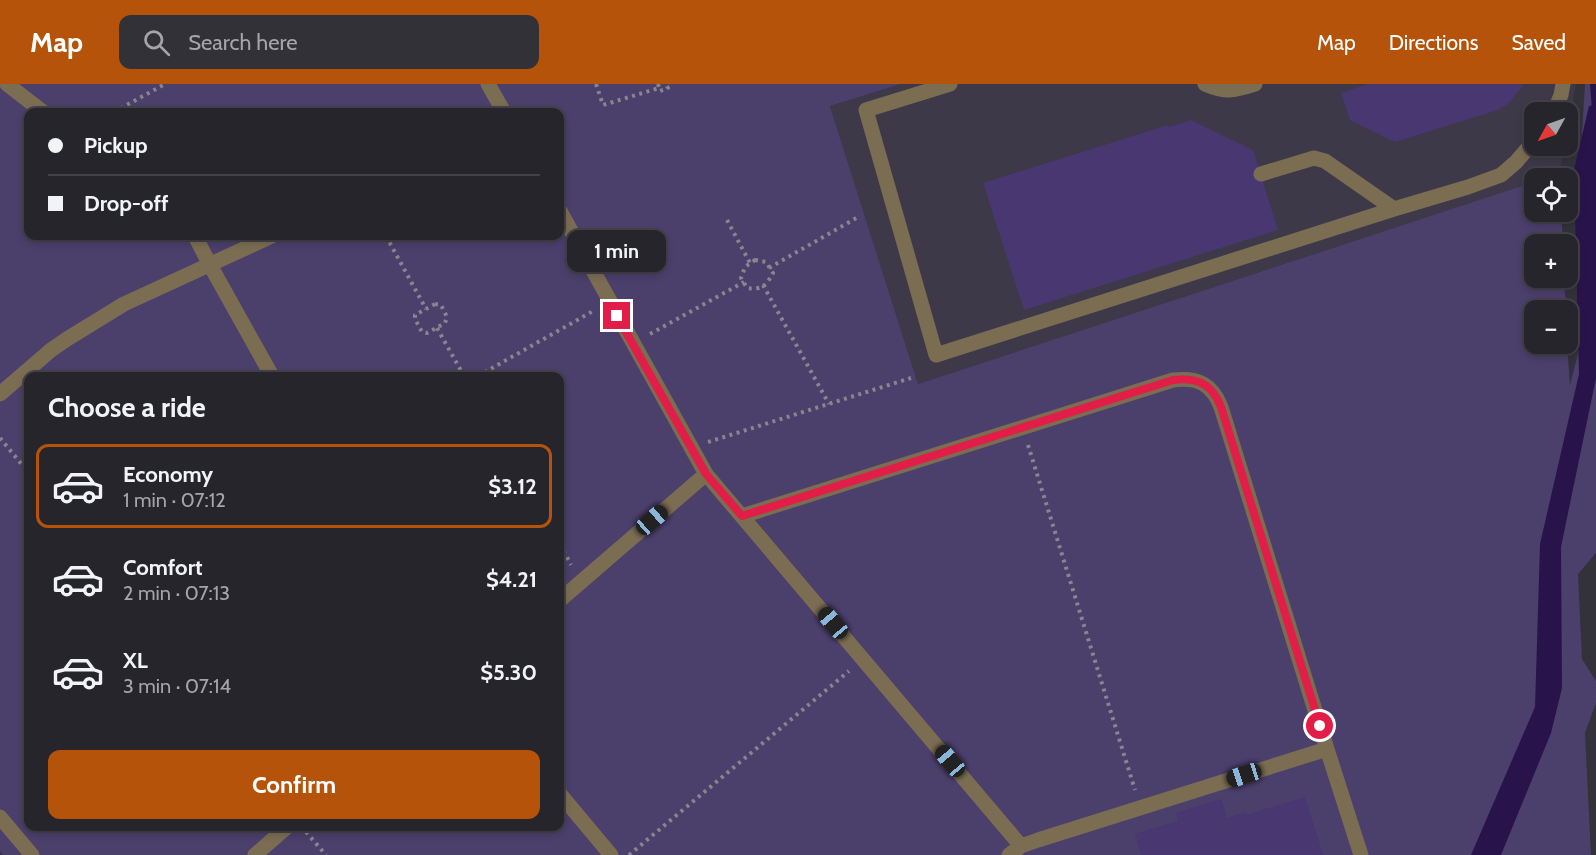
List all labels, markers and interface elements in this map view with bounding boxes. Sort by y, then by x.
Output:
search box [119,15,539,69]
text: Map [30,25,83,59]
icon: search [140,26,173,59]
text: Search here [188,29,297,56]
text: Map [1317,30,1356,55]
text: Directions [1389,30,1478,55]
text: Saved [1511,30,1566,55]
north arrow [1524,102,1578,156]
map controls [1524,102,1578,354]
text: Pickup [84,132,148,159]
button: locate [1524,168,1578,222]
text: Drop-off [84,190,168,217]
callout: 1 min [568,229,666,271]
button: + [1524,234,1578,288]
text: 1 min [594,239,639,263]
button: − [1524,300,1578,354]
route end [603,302,630,329]
text: Choose a ride [48,391,206,424]
icon: car [51,459,105,513]
text: Economy [123,461,213,488]
text: $3.12 [488,473,537,500]
text: 1 min · 07:12 [123,488,226,512]
car [633,501,671,539]
icon: car [51,552,105,606]
text: Comfort [123,554,202,581]
text: $4.21 [486,566,537,593]
text: 2 min · 07:13 [123,581,230,605]
car [815,603,851,643]
icon: car [51,645,105,699]
text: XL [123,647,148,674]
text: $5.30 [480,659,537,686]
text: 3 min · 07:14 [123,674,231,698]
route start [1306,712,1333,739]
car [932,741,968,781]
button: Confirm [48,750,540,819]
car [1224,761,1264,789]

